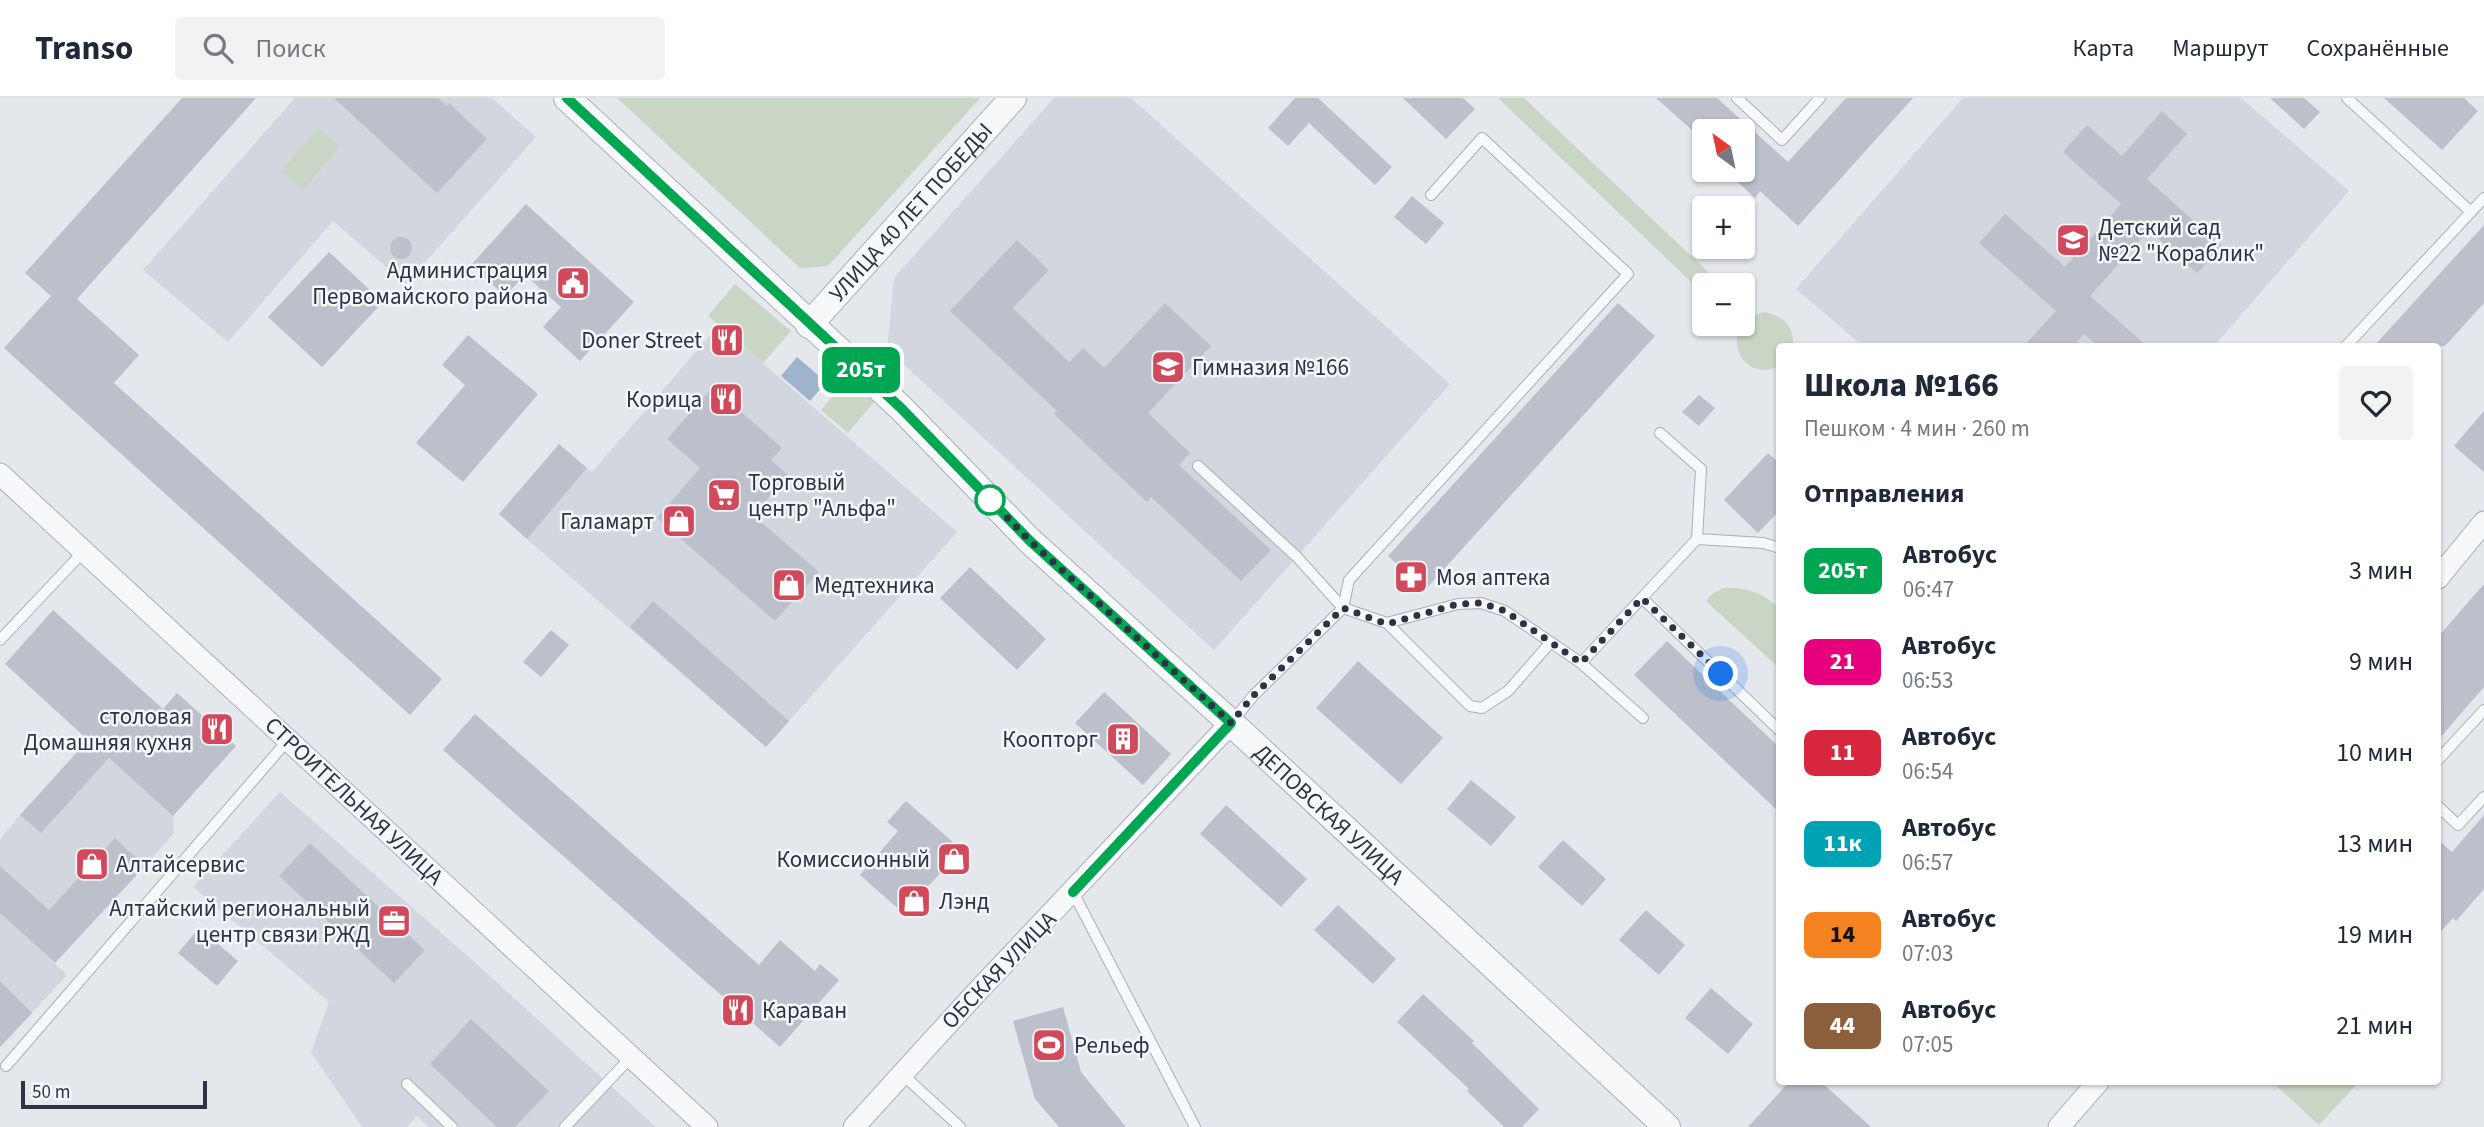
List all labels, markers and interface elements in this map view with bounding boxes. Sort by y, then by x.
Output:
search box [175,17,665,80]
text: Transo [35,25,133,72]
icon: search [199,29,237,67]
text: Поиск [255,30,326,67]
text: Карта [2073,31,2134,66]
text: Маршрут [2172,31,2268,66]
text: Сохранённые [2306,31,2449,66]
street label: УЛИЦА 40 ЛЕТ ПОБЕДЫ [821,115,1000,309]
north arrow [1692,119,1755,182]
map controls [1692,119,1755,336]
button: + [1692,196,1755,259]
place label: Детский сад №22 "Кораблик" [2098,211,2264,270]
school or university icon: Детский сад №22 "Кораблик" [2054,221,2092,259]
place label: Администрация Первомайского района [312,254,548,313]
public building icon: Администрация Первомайского района [554,264,592,302]
button: − [1692,273,1755,336]
restaurant icon: Doner Street [708,321,746,359]
place label: Doner Street [581,324,702,357]
line badge: 205т [812,347,910,393]
school or university icon: Гимназия №166 [1149,348,1187,386]
place label: Гимназия №166 [1192,351,1349,384]
text: 205т [836,352,886,387]
text: Школа №166 [1804,362,1999,409]
button: heart [2339,366,2413,440]
restaurant icon: Корица [707,380,745,418]
place label: Корица [626,383,702,416]
text: Пешком · 4 мин · 260 m [1804,412,2030,445]
place label: Торговый центр "Альфа" [748,466,896,525]
text: Отправления [1804,475,1964,512]
supermarket icon: Торговый центр "Альфа" [705,476,743,514]
unlabelled marker [975,485,1005,515]
shop icon: Галамарт [660,502,698,540]
place label: Галамарт [560,505,654,538]
text: Автобус [1903,536,1997,573]
text: 3 мин [2349,552,2413,589]
text: 205т [1818,553,1868,588]
pharmacy icon: Моя аптека [1392,558,1430,596]
place label: Моя аптека [1436,561,1550,594]
shop icon: Медтехника [770,566,808,604]
place label: Медтехника [814,569,935,602]
text: 06:47 [1903,573,1954,606]
text: Автобус [1902,627,1996,664]
text: 9 мин [2349,643,2413,680]
text: 21 [1830,644,1855,679]
your location [1703,656,1738,691]
text: 06:53 [1902,664,1953,697]
place label: столовая Домашняя кухня [24,700,192,759]
street label: СТРОИТЕЛЬНАЯ УЛИЦА [257,709,451,893]
restaurant icon: столовая Домашняя кухня [198,710,236,748]
text: Автобус [1902,718,1996,755]
building icon: Коопторг [1104,720,1142,758]
place label: Коопторг [1002,723,1098,756]
text: 10 мин [2336,734,2413,771]
text: 11 [1830,735,1855,770]
street label: ДЕПОВСКАЯ УЛИЦА [1247,736,1412,893]
text: 06:54 [1902,755,1953,788]
text: Автобус [1902,809,1996,846]
text: 13 мин [2336,825,2413,862]
text: 11к [1823,826,1862,861]
shop icon: Комиссионный [935,840,973,878]
place label: Комиссионный [777,843,930,876]
shop icon: Алтайсервис [73,845,111,883]
text: 06:57 [1902,846,1953,879]
place label: Алтайсервис [116,848,245,881]
shop icon: Лэнд [895,882,933,920]
place label: Лэнд [939,885,989,918]
place label: Алтайский региональный центр связи РЖД [109,892,370,951]
text: Автобус [1902,900,1996,937]
office icon: Алтайский региональный центр связи РЖД [375,902,413,940]
street label: ОБСКАЯ УЛИЦА [934,903,1064,1036]
text: 19 мин [2336,916,2413,953]
text: 14 [1830,917,1855,952]
text: 07:03 [1902,937,1953,970]
restaurant icon: Караван [719,991,757,1029]
text: Автобус [1902,991,1996,1028]
place label: Караван [762,994,847,1027]
text: 21 мин [2336,1007,2413,1044]
text: 44 [1830,1008,1855,1043]
sports icon: Рельеф [1030,1026,1068,1064]
text: 07:05 [1902,1028,1953,1061]
place label: Рельеф [1074,1029,1150,1062]
scale bar [21,1078,206,1110]
text: 50 m [32,1079,70,1106]

